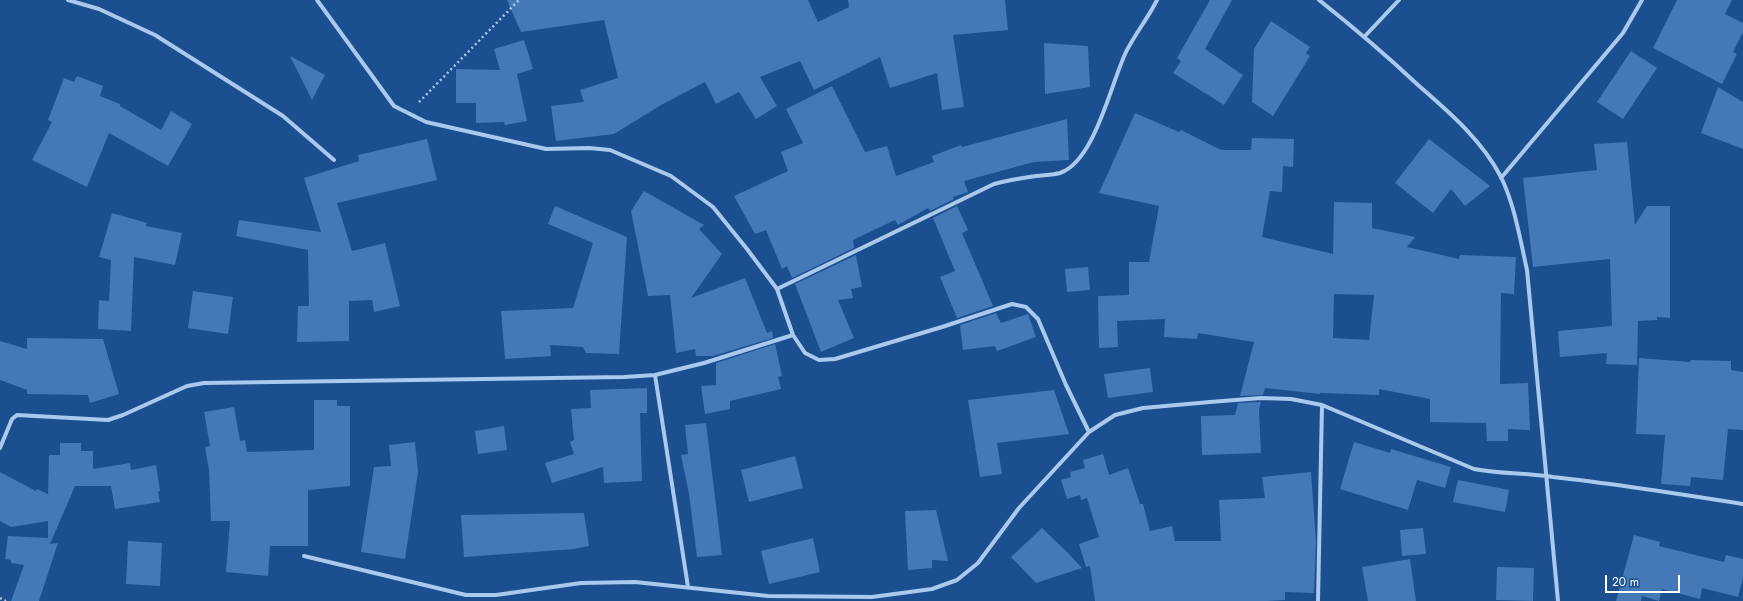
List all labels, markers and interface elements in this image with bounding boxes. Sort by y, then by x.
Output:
scale bar [1607,567,1682,593]
text: 20 m [1612,573,1639,591]

